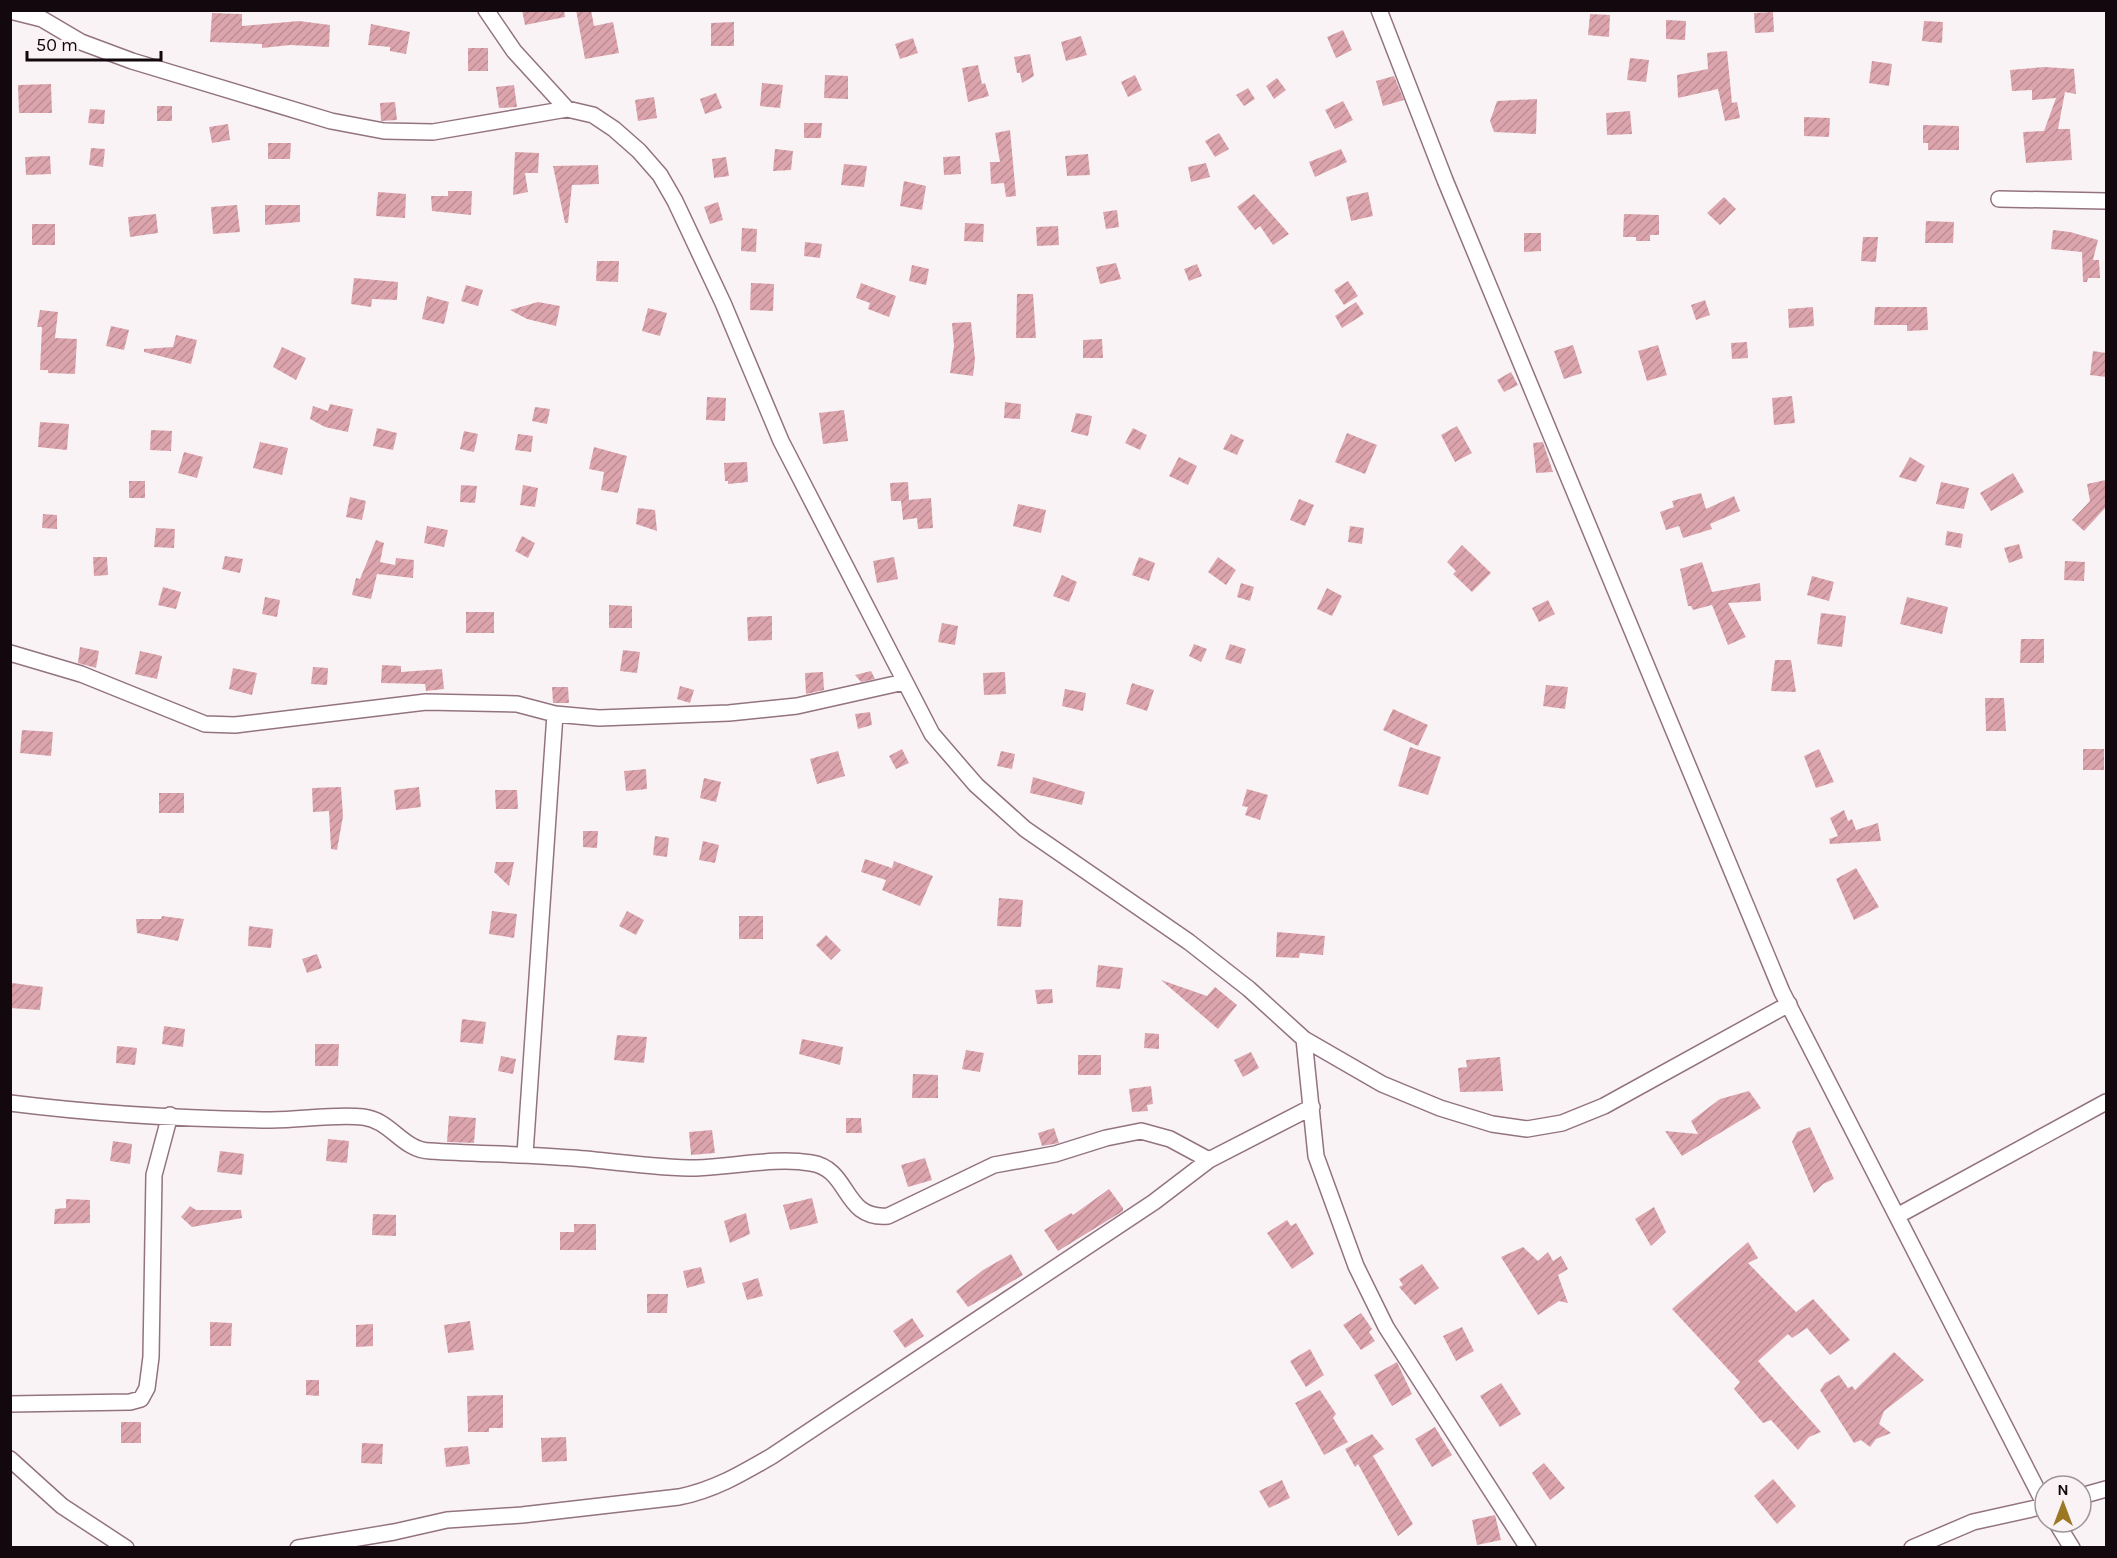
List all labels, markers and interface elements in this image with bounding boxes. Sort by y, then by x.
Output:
scale bar [27,24,160,62]
text: 50 m [36,34,78,56]
north arrow [2033,1474,2093,1534]
text: N [2057,1480,2069,1499]

